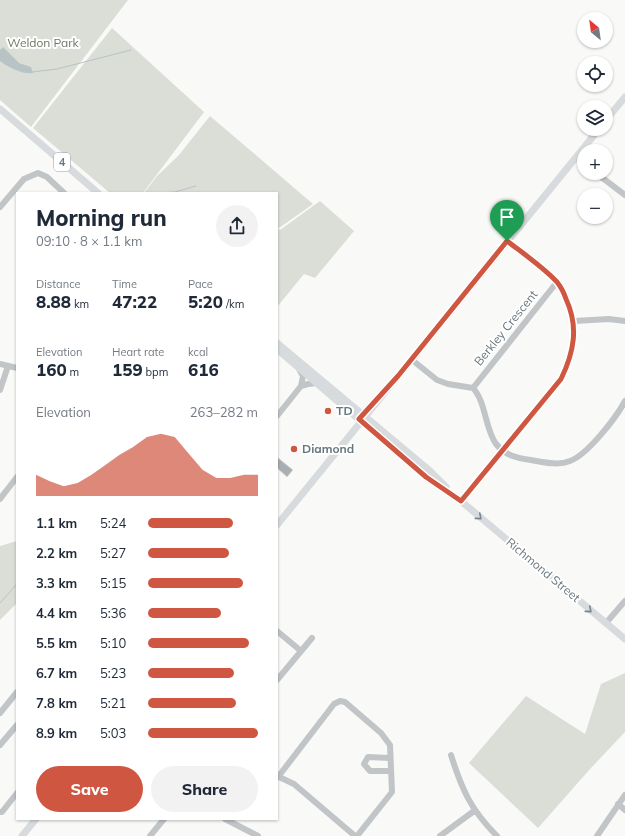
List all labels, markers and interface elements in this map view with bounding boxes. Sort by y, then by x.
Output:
north arrow [577,12,613,48]
map controls [577,12,613,224]
park label: Weldon Park [7,35,80,50]
button: locate [577,56,613,92]
button: layers [577,100,613,136]
button: + [577,144,613,180]
road number: 4 [54,153,70,171]
button: − [577,188,613,224]
pin [490,200,524,241]
text: Morning run [36,204,167,232]
button: share [216,205,258,247]
icon: arrive [496,206,518,228]
text: 09:10 · 8 × 1.1 km [36,233,142,249]
text: Distance [36,277,80,291]
text: Time [112,277,137,291]
text: Pace [188,277,213,291]
street label: Berkley Crescent [471,287,541,368]
text: 8.88 [36,291,71,312]
text: 47:22 [112,291,157,312]
text: 5:20 [188,291,223,312]
text: km [71,297,89,311]
text: /km [223,297,244,311]
text: Elevation [36,345,83,359]
text: Heart rate [112,345,164,359]
text: kcal [188,345,208,359]
text: 160 [36,359,67,380]
text: 159 [112,359,143,380]
text: 616 [188,359,219,380]
text: m [67,365,79,379]
text: bpm [143,365,168,379]
place label: TD [336,403,353,418]
text: Elevation [36,404,91,420]
text: 263–282 m [190,404,258,420]
marker: TD [323,406,333,416]
place label: Diamond [302,441,354,456]
marker: Diamond [289,444,299,454]
one-way arrow [475,512,482,519]
text: 1.1 km [36,515,77,531]
text: 5:24 [100,515,126,531]
street label: Richmond Street [503,534,583,605]
text: 2.2 km [36,545,77,561]
text: 5:27 [100,545,126,561]
text: 3.3 km [36,575,77,591]
text: 5:15 [100,575,126,591]
text: 4.4 km [36,605,77,621]
text: 5:36 [100,605,126,621]
one-way arrow [585,605,592,612]
text: 5.5 km [36,635,77,651]
text: 5:10 [100,635,126,651]
text: 6.7 km [36,665,77,681]
text: 5:23 [100,665,126,681]
text: 7.8 km [36,695,77,711]
text: 5:21 [100,695,126,711]
text: 8.9 km [36,725,77,741]
text: 5:03 [100,725,126,741]
button: Save [36,766,143,812]
button: Share [151,766,258,812]

